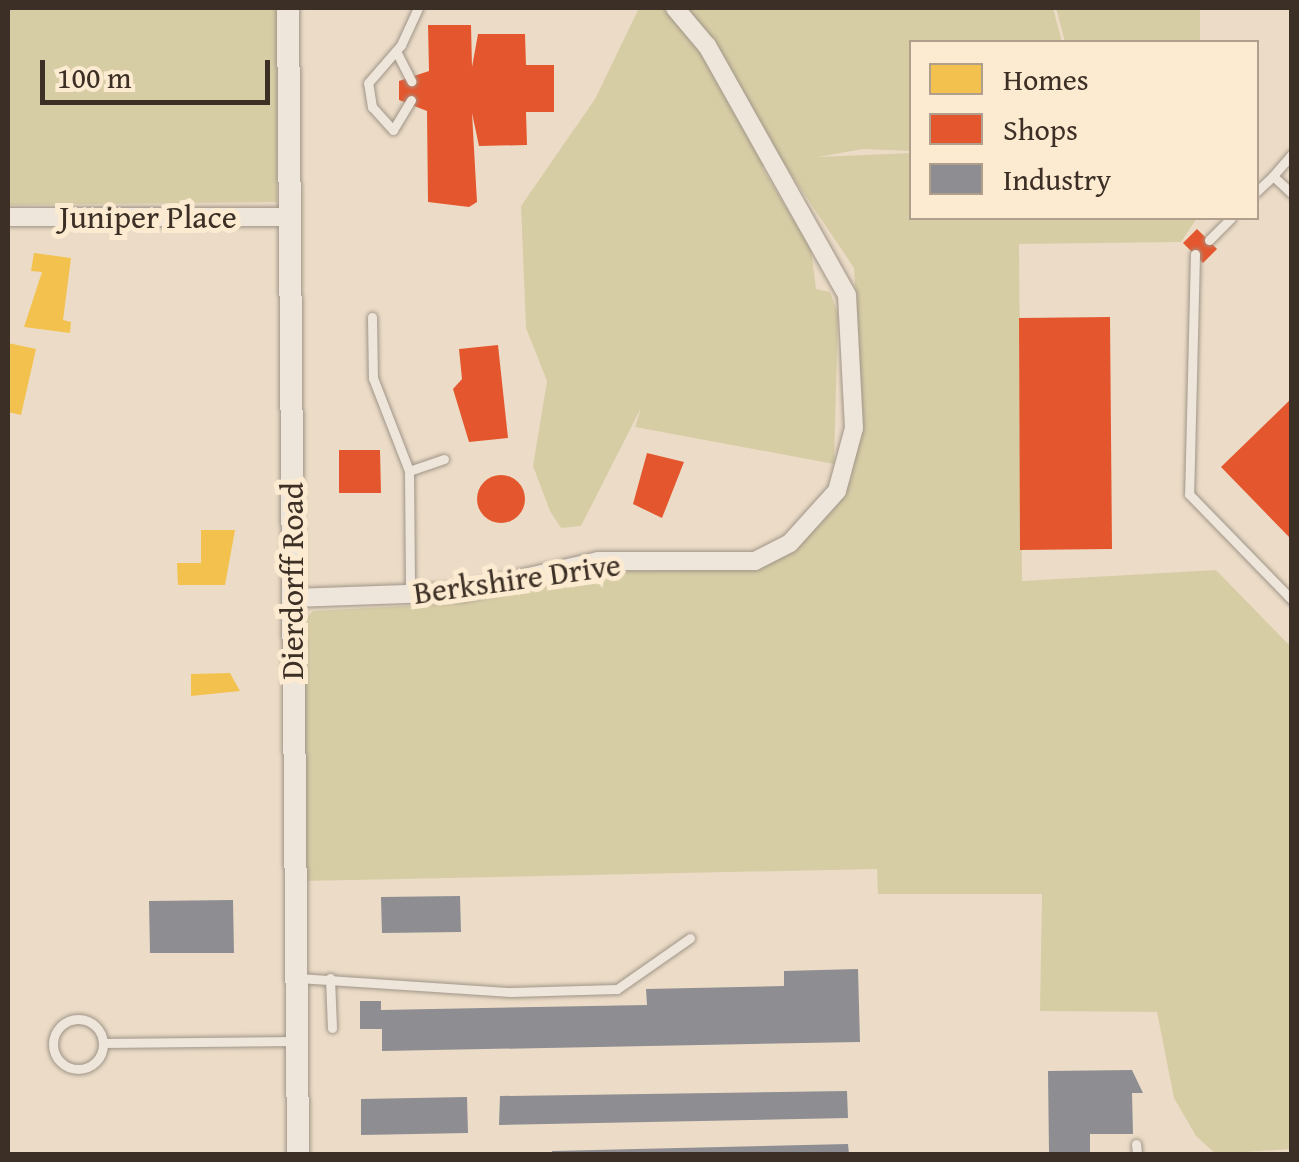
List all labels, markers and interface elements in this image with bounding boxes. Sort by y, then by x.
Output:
scale bar [45,40,275,102]
legend [909,40,1259,220]
text: 100 m [57,55,131,99]
text: Homes [1003,57,1089,101]
text: Shops [1003,107,1078,151]
text: Industry [1003,157,1111,201]
street label: Juniper Place [59,198,237,236]
street label: Dierdorff Road [273,482,311,680]
street label: Berkshire Drive [411,545,623,613]

